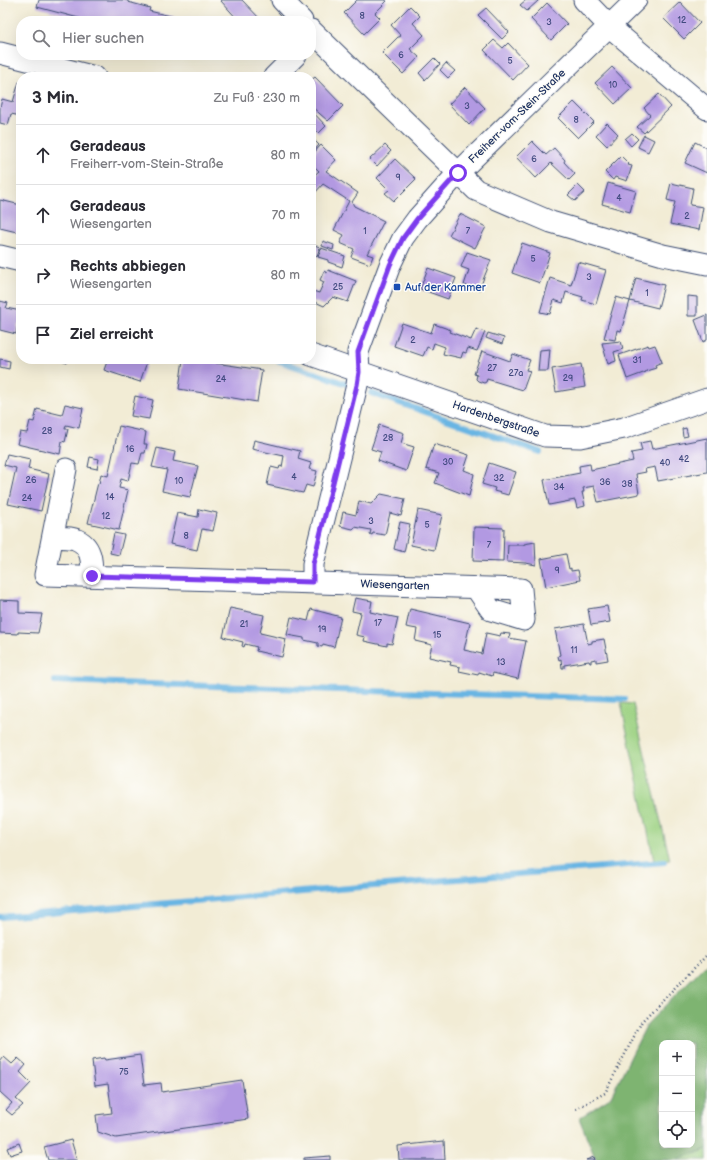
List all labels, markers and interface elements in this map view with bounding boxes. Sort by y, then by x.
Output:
house number: 8 [359,11,365,22]
house number: 12 [678,15,687,26]
search box [16,16,316,60]
house number: 3 [546,17,552,28]
icon: search [30,27,52,49]
text: Hier suchen [62,29,144,48]
house number: 6 [398,50,404,61]
house number: 5 [507,56,513,67]
street label: Freiherr-vom-Stein-Straße [466,66,569,166]
house number: 10 [609,80,617,91]
text: 3 Min. [32,88,79,108]
text: Zu Fuß · 230 m [214,90,300,106]
house number: 3 [464,101,470,112]
house number: 8 [573,115,579,126]
text: Geradeaus [70,137,146,156]
icon: ahead [32,144,54,166]
text: 80 m [271,147,300,163]
house number: 6 [531,154,537,165]
text: Freiherr-vom-Stein-Straße [70,156,224,172]
route start [449,164,467,182]
house number: 9 [395,172,401,183]
house number: 4 [616,193,622,204]
text: Geradeaus [70,197,146,216]
icon: ahead [32,204,54,226]
text: 70 m [272,207,300,223]
house number: 2 [684,211,690,222]
text: Wiesengarten [70,216,152,232]
house number: 1 [363,226,367,237]
house number: 7 [466,226,471,237]
house number: 5 [530,254,536,265]
text: Rechts abbiegen [70,257,186,276]
icon: right [32,264,54,286]
text: 80 m [271,267,300,283]
house number: 3 [586,272,592,283]
text: Wiesengarten [70,276,152,292]
place label: Auf der Kammer [405,281,487,294]
house number: 25 [333,282,343,293]
marker: Auf der Kammer [392,282,402,292]
house number: 1 [645,288,649,299]
icon: arrive [32,324,54,346]
text: Ziel erreicht [70,325,153,344]
house number: 2 [410,335,416,346]
house number: 31 [632,355,642,366]
house number: 27 [487,363,497,374]
house number: 27a [509,368,523,379]
house number: 29 [563,373,573,384]
house number: 24 [216,374,227,385]
street label: Hardenbergstraße [451,398,542,440]
house number: 28 [42,426,52,437]
house number: 28 [383,433,393,444]
house number: 16 [126,444,135,455]
house number: 42 [679,454,690,465]
house number: 30 [443,457,453,468]
house number: 40 [660,458,670,469]
house number: 4 [291,472,297,483]
house number: 32 [494,473,505,484]
house number: 26 [26,475,37,486]
house number: 10 [175,476,183,487]
house number: 36 [599,477,611,488]
house number: 38 [622,479,632,490]
house number: 34 [553,482,565,493]
house number: 14 [106,492,115,503]
house number: 24 [22,493,33,504]
house number: 12 [102,511,111,522]
house number: 3 [368,516,374,527]
house number: 5 [424,520,430,531]
house number: 8 [183,531,189,542]
house number: 7 [487,540,492,551]
house number: 9 [554,565,560,576]
route end [83,567,101,585]
street label: Wiesengarten [360,577,430,593]
house number: 17 [374,618,383,629]
house number: 21 [240,619,248,630]
house number: 19 [318,624,326,635]
house number: 15 [433,630,441,641]
house number: 11 [571,645,577,656]
house number: 13 [496,657,506,668]
map controls [659,1040,695,1148]
button: + [659,1040,695,1076]
house number: 75 [119,1067,129,1078]
button: − [659,1076,695,1112]
button: locate [659,1112,695,1148]

